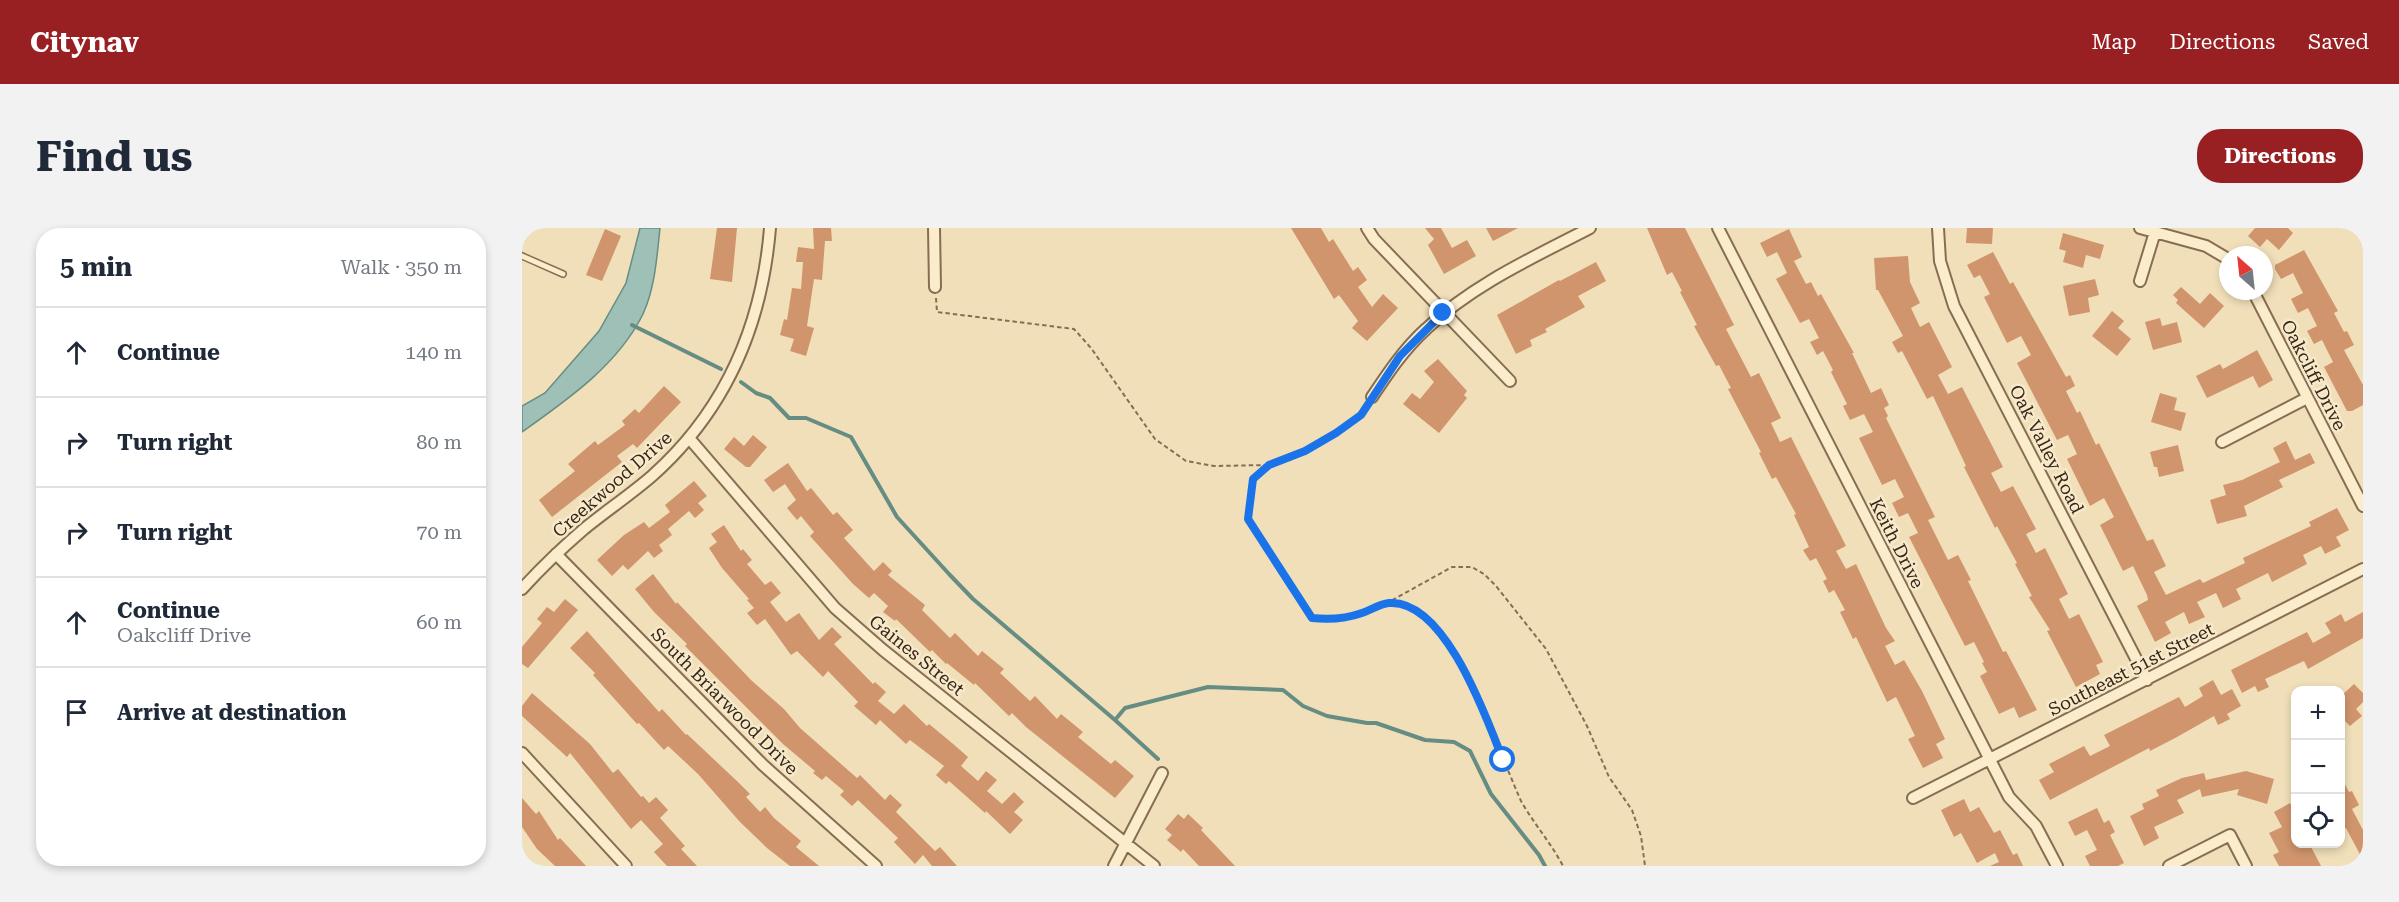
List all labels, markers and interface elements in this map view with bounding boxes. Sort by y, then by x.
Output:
text: Citynav [30,26,139,59]
text: Map [2092,30,2136,54]
text: Directions [2169,30,2275,54]
text: Saved [2308,30,2369,54]
button: Directions [2197,129,2363,183]
text: Find us [36,132,193,181]
north arrow [2219,246,2273,300]
text: 5 min [60,252,132,282]
text: Walk · 350 m [341,255,462,279]
route end [1429,299,1455,325]
street label: Oakcliff Drive [2277,316,2351,434]
icon: ahead [60,336,93,369]
text: Continue [117,340,220,365]
text: 140 m [405,340,462,364]
street label: Oak Valley Road [2006,381,2089,517]
icon: right [60,426,93,459]
street label: Creekwood Drive [548,427,676,541]
text: Turn right [117,430,232,455]
text: 80 m [416,430,462,454]
street label: Keith Drive [1865,494,1929,592]
icon: right [60,516,93,549]
text: Turn right [117,520,232,545]
text: 70 m [416,520,462,544]
text: Continue [117,598,220,623]
icon: ahead [60,606,93,639]
text: 60 m [416,610,462,634]
street label: Gaines Street [865,610,969,700]
street label: Southeast 51st Street [2045,618,2218,720]
text: Oakcliff Drive [117,623,251,647]
street label: South Briarwood Drive [647,623,803,779]
map controls [2291,686,2345,848]
button: + [2291,686,2345,740]
icon: arrive [60,696,93,729]
text: Arrive at destination [117,700,346,725]
button: − [2291,740,2345,794]
route start [1489,746,1515,772]
button: locate [2291,794,2345,848]

